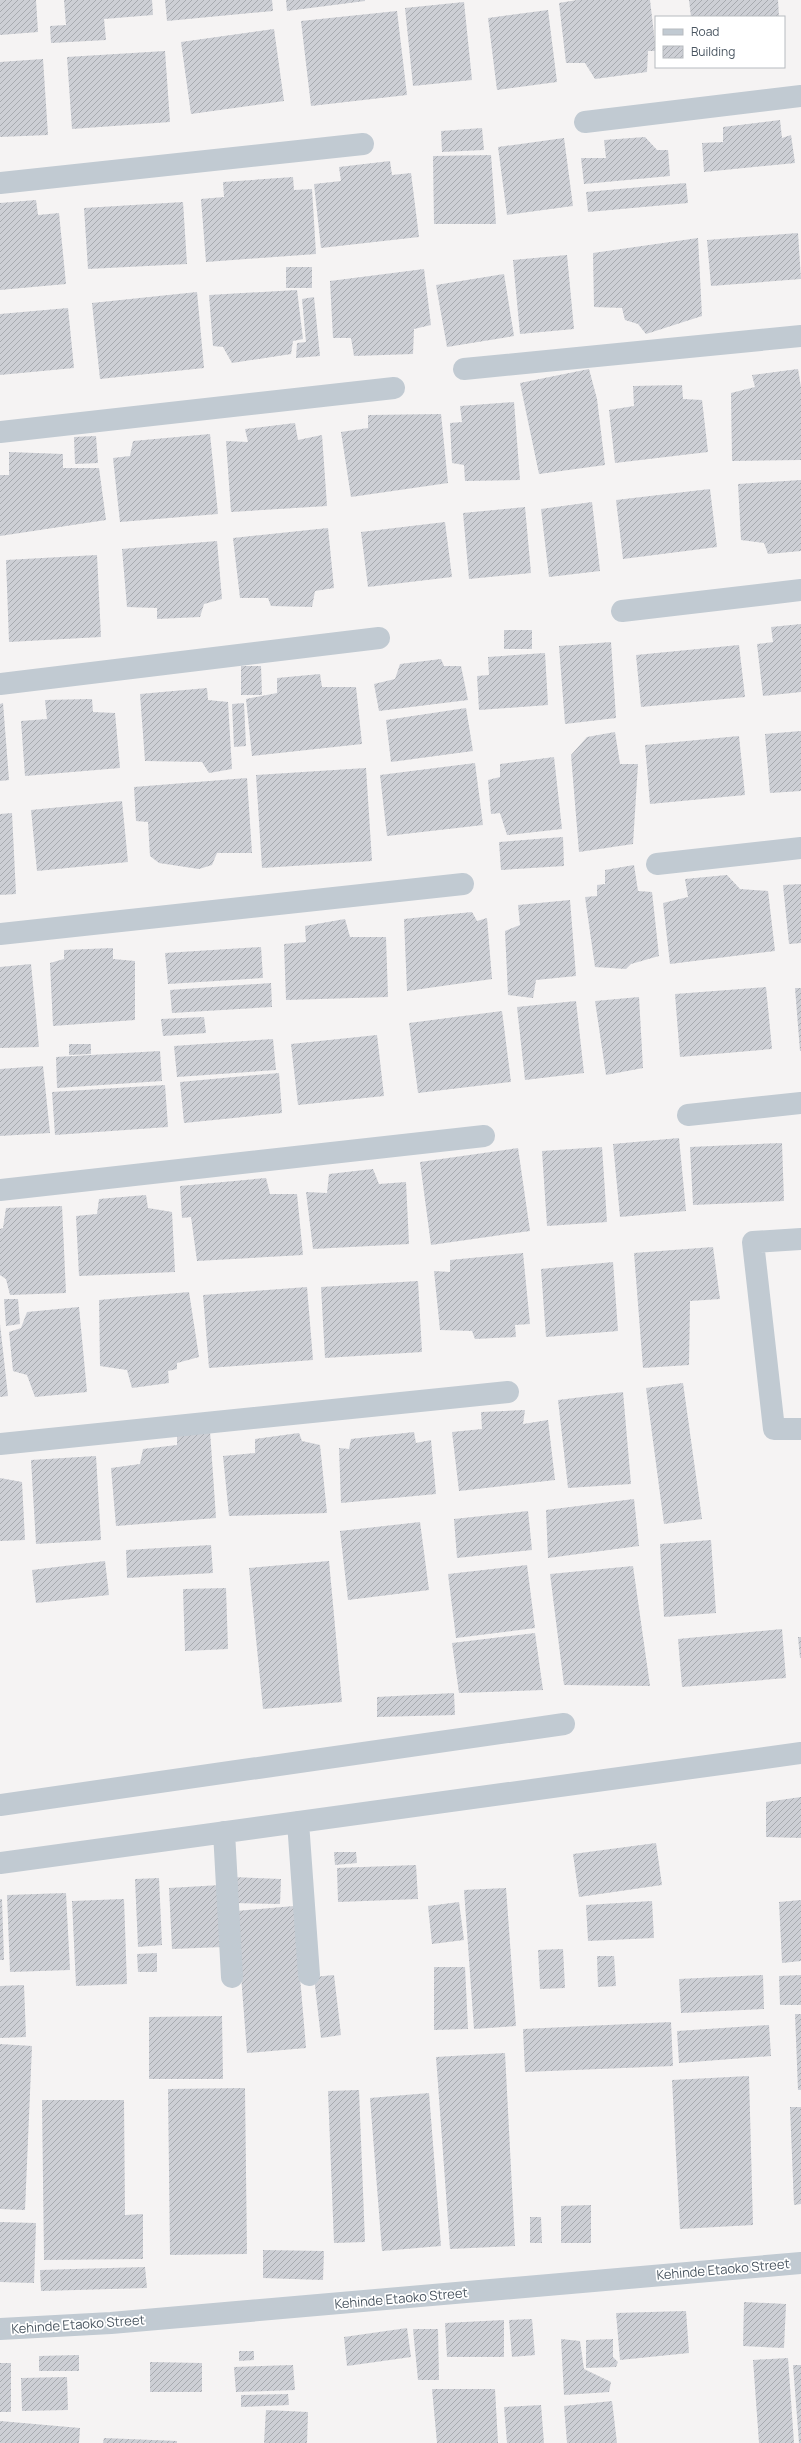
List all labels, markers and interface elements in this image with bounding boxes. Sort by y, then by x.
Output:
legend [655,16,785,68]
text: Road [691,23,719,40]
text: Building [691,43,735,60]
street label: Kehinde Etaoko Street [656,2254,790,2284]
street label: Kehinde Etaoko Street [334,2283,468,2313]
street label: Kehinde Etaoko Street [11,2310,145,2338]

